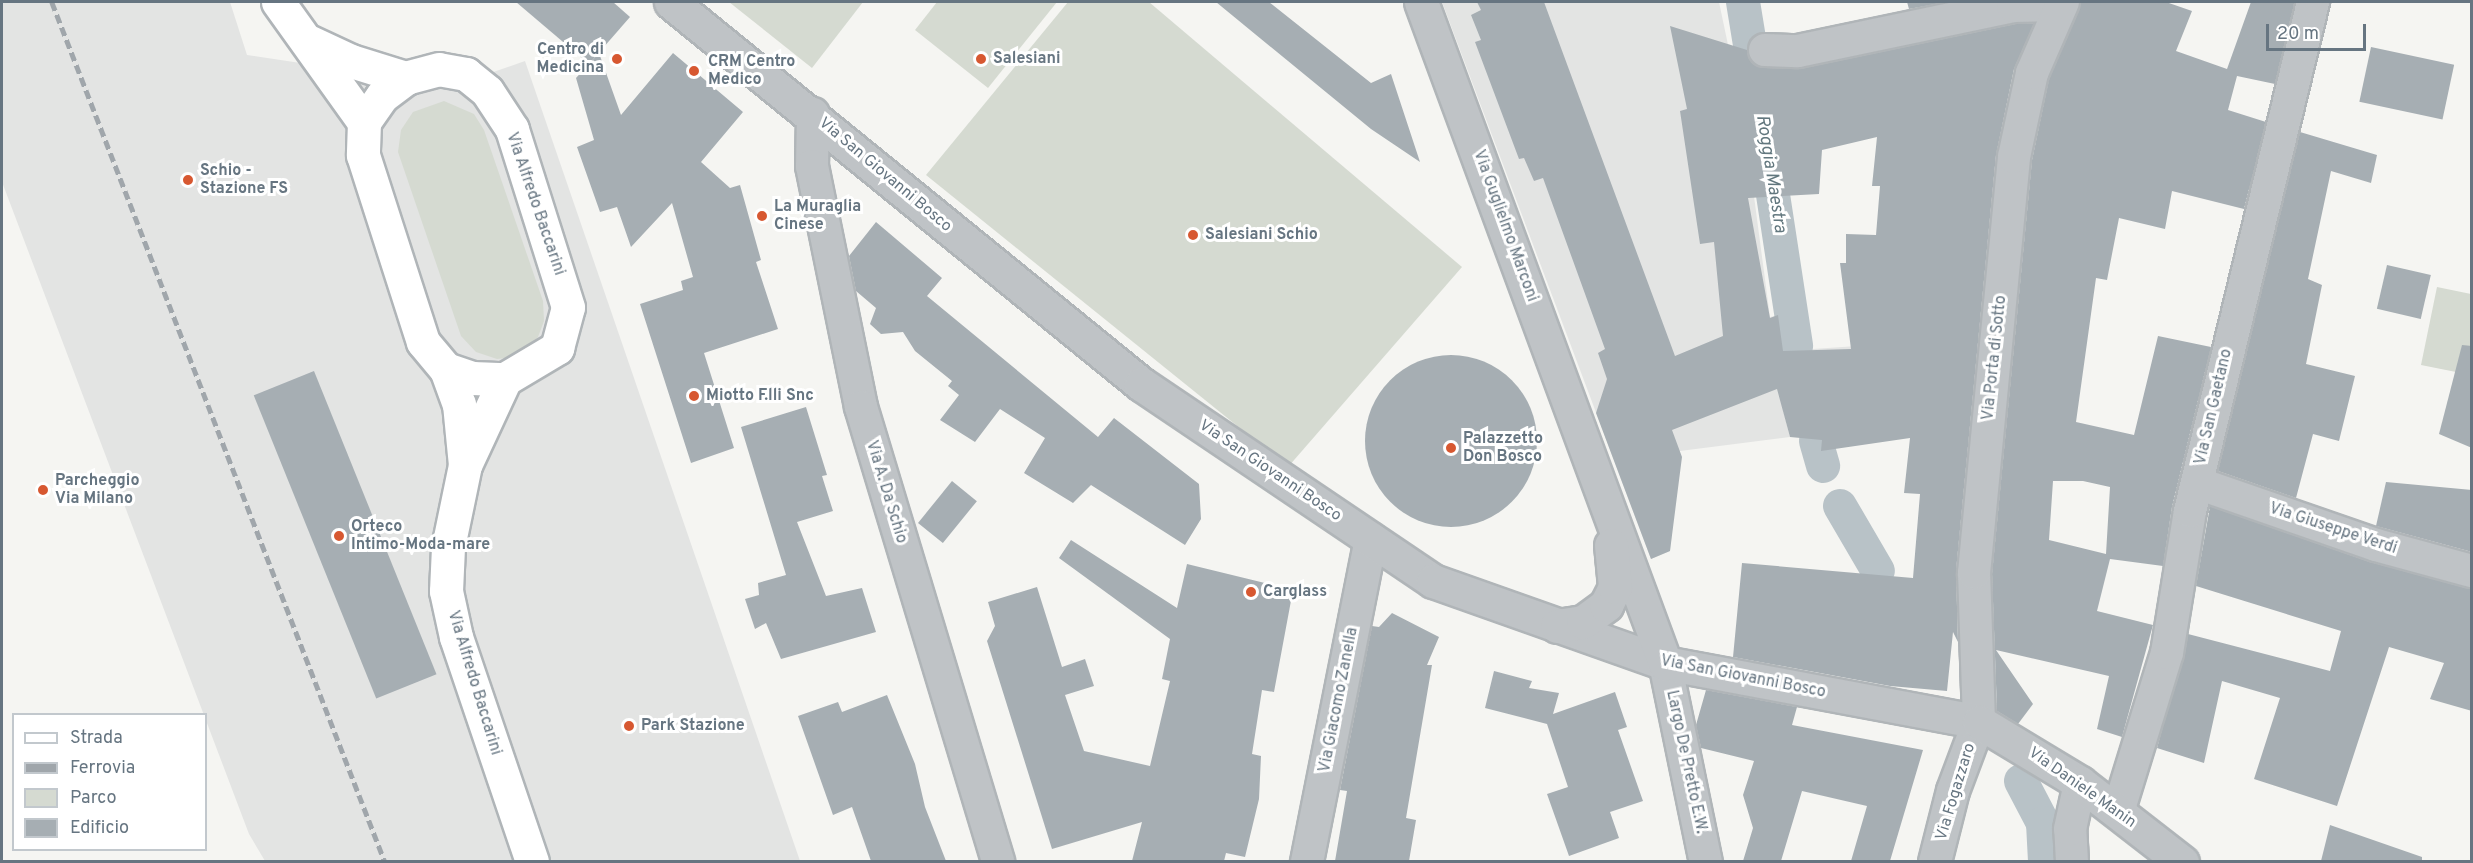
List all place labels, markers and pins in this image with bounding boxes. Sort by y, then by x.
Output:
place label: Centro di Medicina [536,40,604,78]
place label: Salesiani [993,49,1061,69]
marker: Centro di Medicina [608,50,626,68]
place label: CRM Centro Medico [708,52,795,90]
marker: Salesiani [974,52,988,66]
marker: CRM Centro Medico [685,62,703,80]
place label: Schio - Stazione FS [200,161,288,199]
marker: Schio - Stazione FS [181,173,195,187]
place label: La Muraglia Cinese [774,197,861,235]
marker: La Muraglia Cinese [755,209,769,223]
place label: Salesiani Schio [1205,225,1318,245]
marker: Salesiani Schio [1186,228,1200,242]
place label: Miotto F.lli Snc [706,386,814,406]
marker: Miotto F.lli Snc [687,389,701,403]
place label: Palazzetto Don Bosco [1463,429,1543,467]
marker: Palazzetto Don Bosco [1444,441,1458,455]
place label: Parcheggio Via Milano [55,471,139,509]
marker: Parcheggio Via Milano [36,483,50,497]
place label: Orteco Intimo-Moda-mare [351,517,490,555]
marker: Orteco Intimo-Moda-mare [332,529,346,543]
place label: Carglass [1263,582,1327,602]
marker: Carglass [1244,585,1258,599]
place label: Park Stazione [641,716,745,736]
marker: Park Stazione [622,719,636,733]

